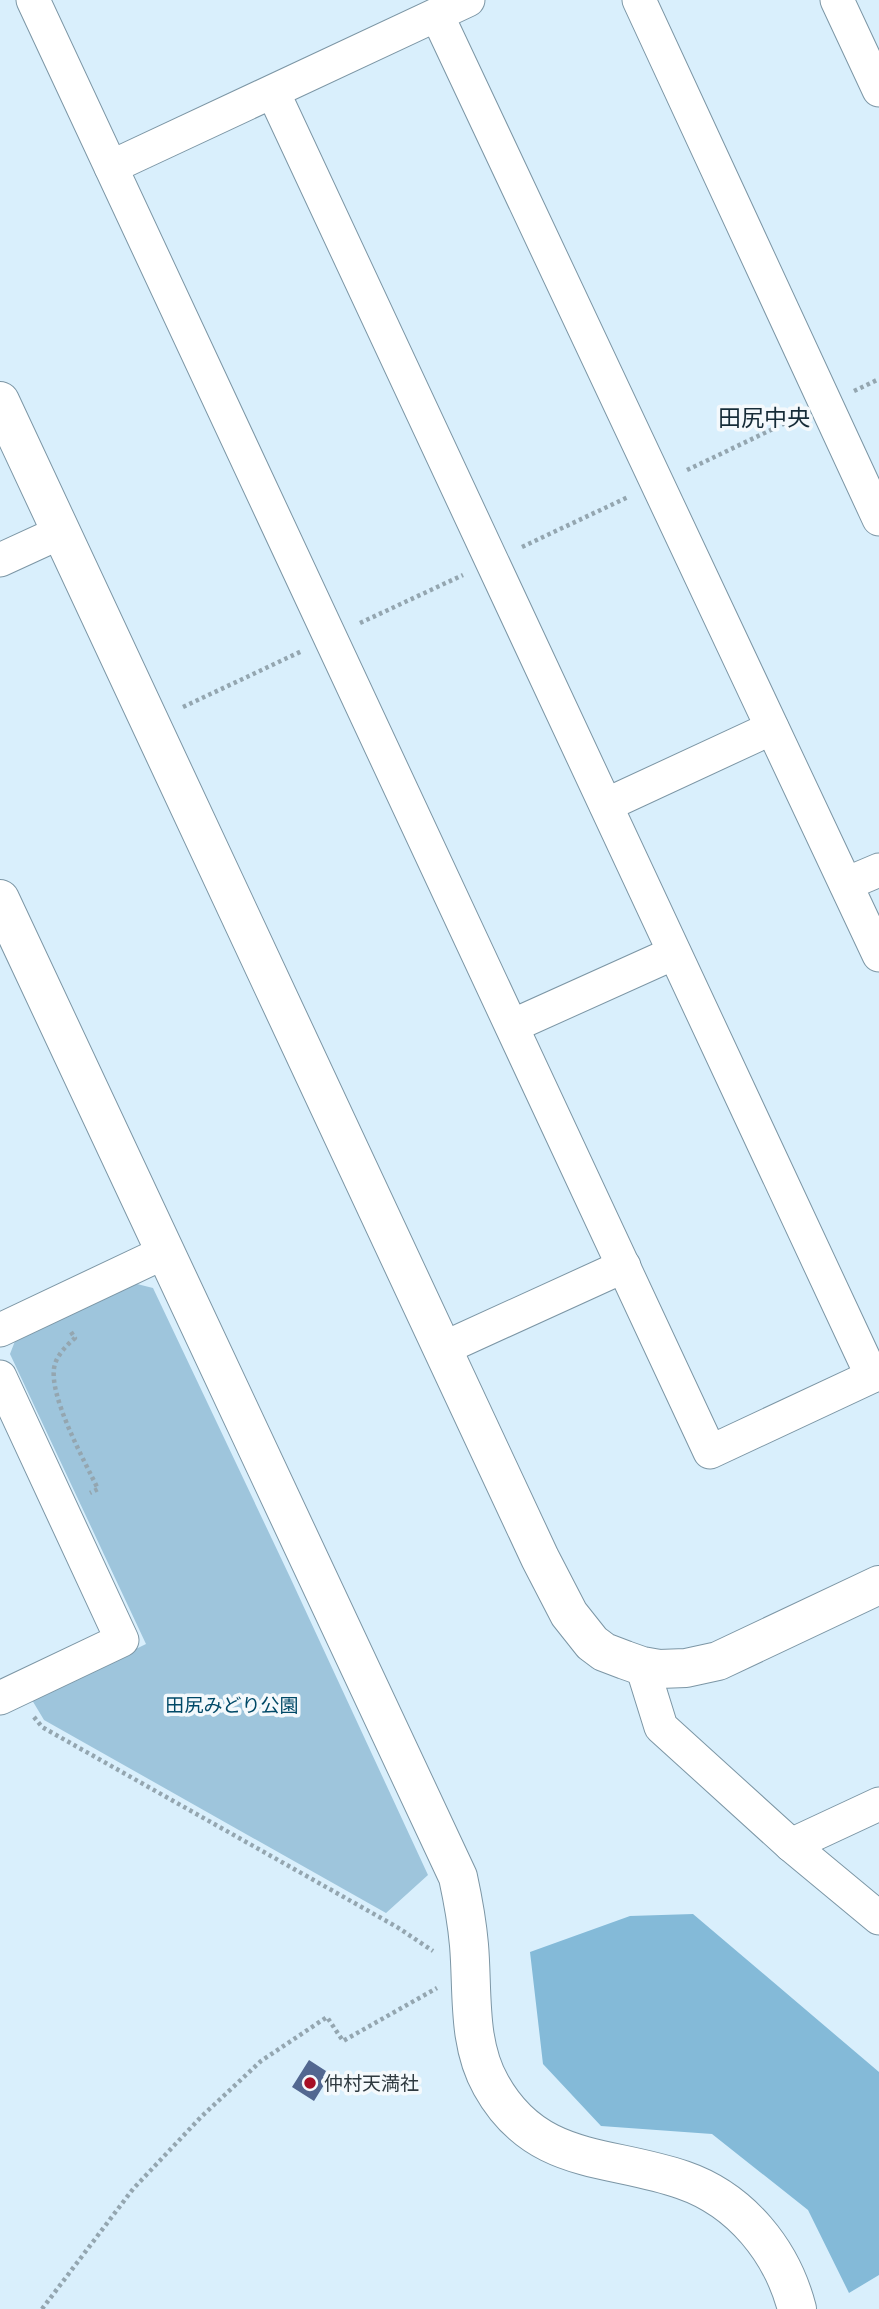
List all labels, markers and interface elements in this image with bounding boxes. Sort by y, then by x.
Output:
district label: 田尻中央 [718,402,810,435]
park label: 田尻みどり公園 [165,1693,299,1720]
place label: 仲村天満社 [324,2071,419,2098]
marker: 仲村天満社 [302,2075,318,2091]

